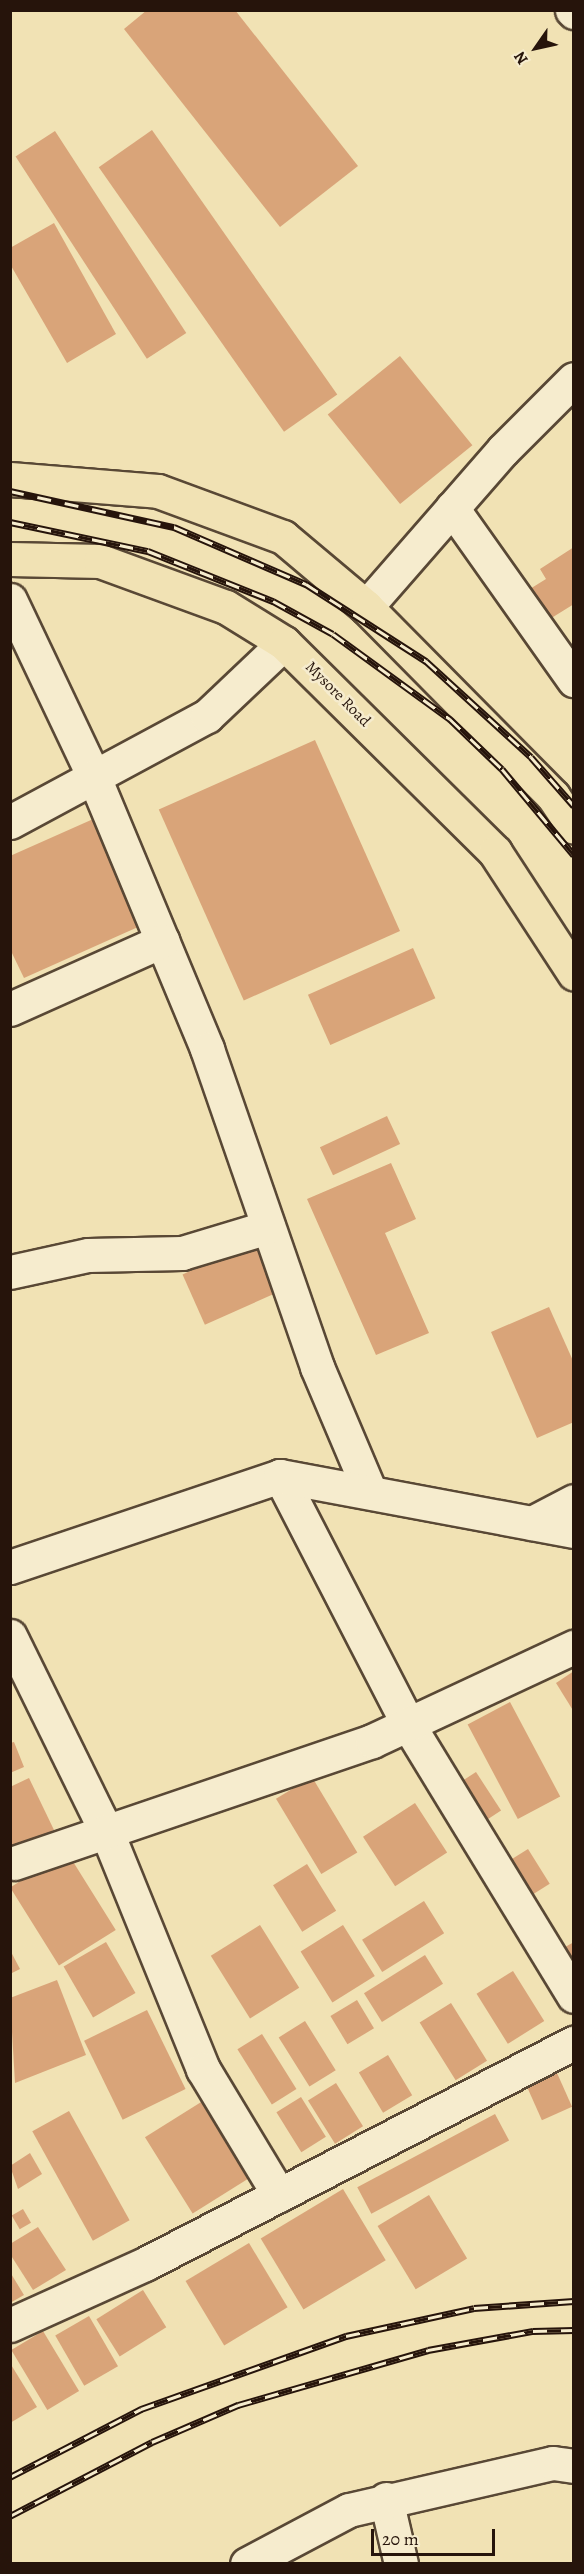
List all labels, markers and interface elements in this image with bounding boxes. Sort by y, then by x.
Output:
north arrow [506,18,566,78]
text: N [509,47,533,69]
street label: Mysore Road [301,657,375,731]
scale bar [374,2517,498,2555]
text: 20 m [382,2527,419,2551]

